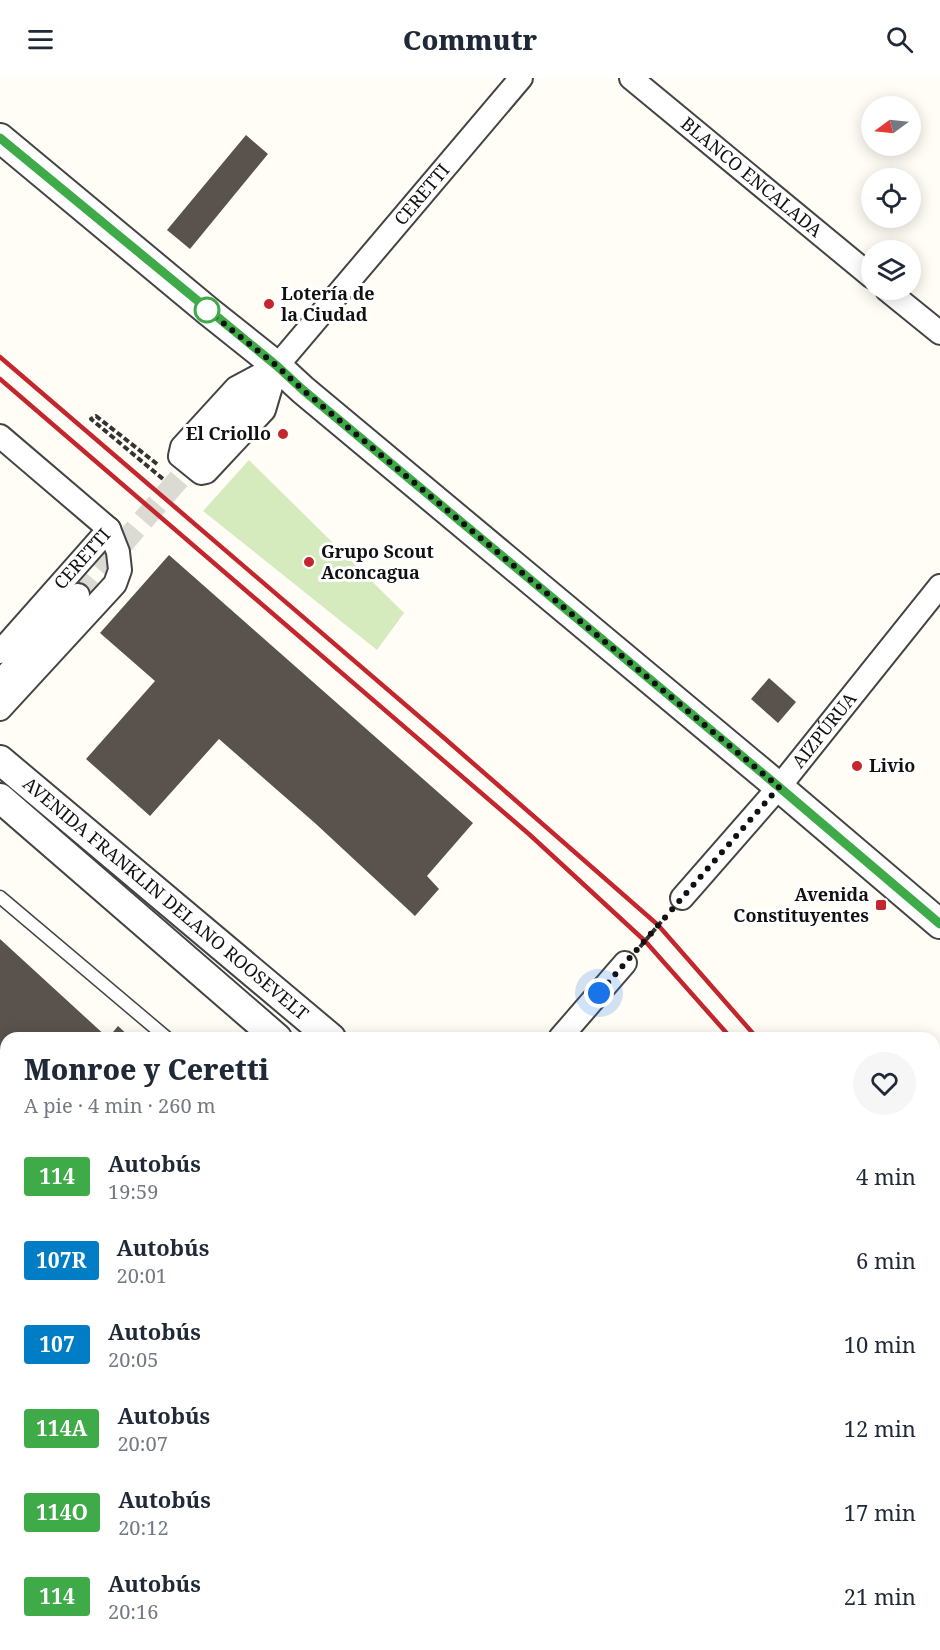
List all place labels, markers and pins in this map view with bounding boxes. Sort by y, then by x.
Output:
place label: Lotería de la Ciudad [281,281,375,326]
unlabelled marker [194,297,220,323]
marker: Lotería de la Ciudad [262,297,276,311]
place label: El Criollo [186,421,271,445]
marker: El Criollo [276,427,290,441]
place label: Grupo Scout Aconcagua [321,539,434,584]
marker: Grupo Scout Aconcagua [302,555,316,569]
place label: Livio [869,753,915,777]
marker: Livio [850,759,864,773]
place label: Avenida Constituyentes [733,882,869,927]
marker: Avenida Constituyentes [874,898,888,912]

